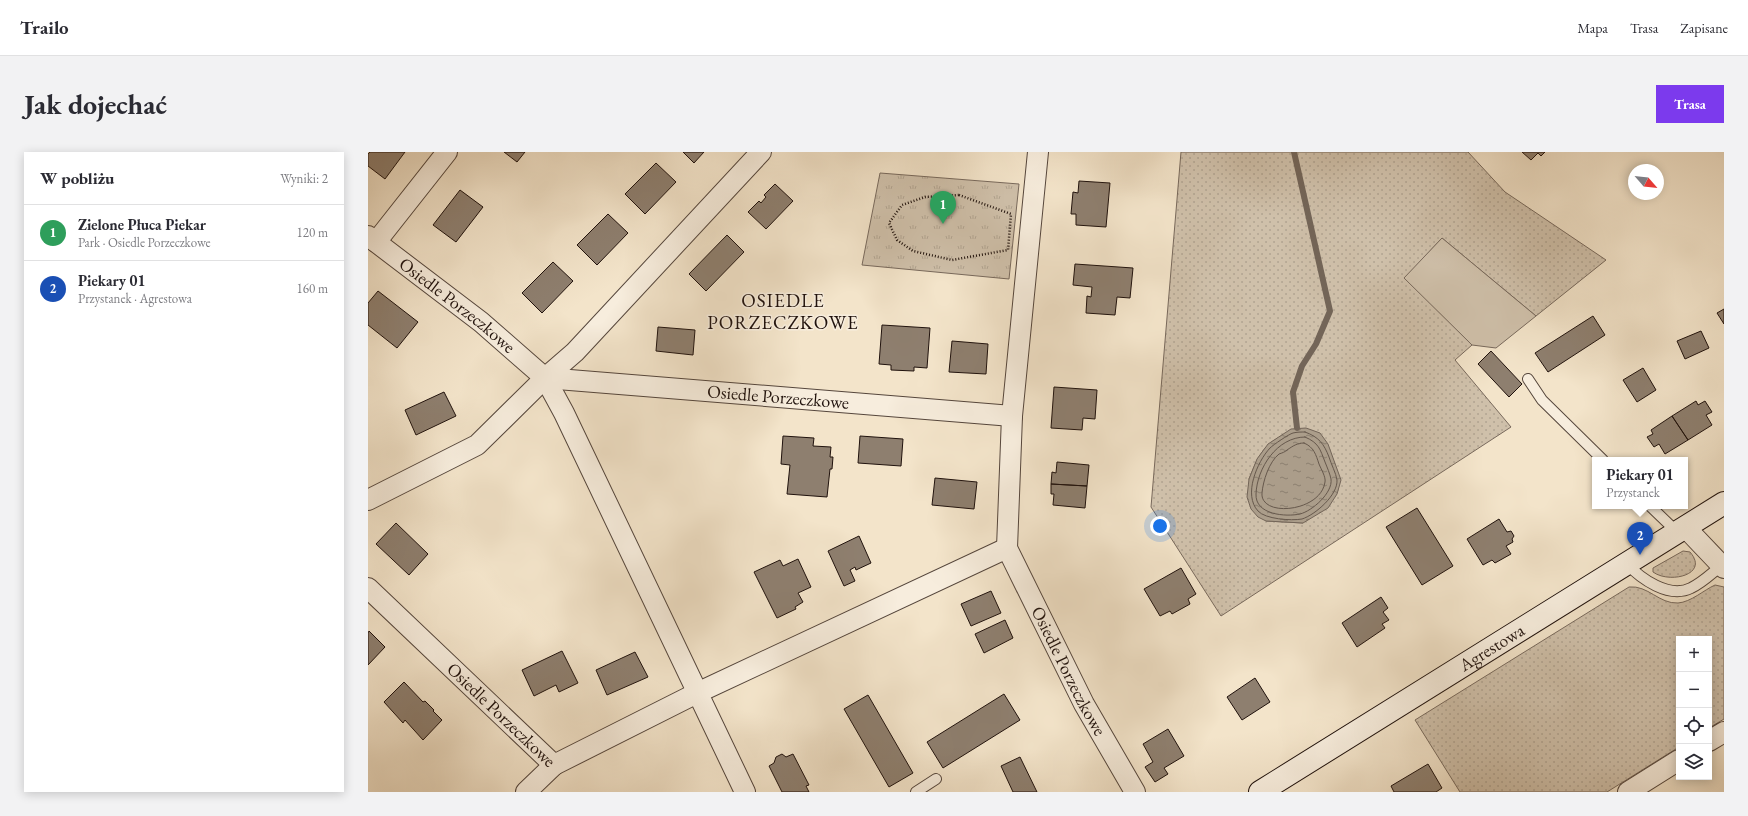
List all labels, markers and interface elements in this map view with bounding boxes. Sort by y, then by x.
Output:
text: Trailo [20,15,69,40]
text: Mapa [1577,19,1608,37]
text: Trasa [1630,19,1658,37]
text: Zapisane [1680,19,1728,37]
button: Trasa [1656,85,1724,123]
text: Jak dojechać [24,86,167,122]
north arrow [1628,164,1664,200]
text: W pobliżu [40,167,114,189]
text: Wyniki: 2 [280,170,328,187]
pin: 1 [930,191,956,224]
text: Zielone Płuca Piekar [78,215,206,234]
text: 1 [50,224,56,241]
text: 120 m [297,224,328,241]
text: Park · Osiedle Porzeczkowe [78,234,211,251]
street label: Osiedle Porzeczkowe [395,252,521,358]
text: Piekary 01 [78,271,145,290]
text: 2 [50,280,56,297]
text: 160 m [297,280,328,297]
district label: OSIEDLE PORZECZKOWE [707,288,859,335]
text: Przystanek · Agrestowa [78,290,192,307]
street label: Osiedle Porzeczkowe [706,379,850,414]
popup [1592,457,1688,509]
text: Piekary 01 [1606,465,1674,484]
text: Przystanek [1606,484,1660,501]
your location [1150,516,1170,536]
pin: 2 [1627,522,1653,555]
street label: Osiedle Porzeczkowe [1027,602,1112,740]
street label: Agrestowa [1454,618,1529,677]
map controls [1676,636,1712,780]
button: + [1676,636,1712,672]
street label: Osiedle Porzeczkowe [442,657,561,772]
button: − [1676,672,1712,708]
button: locate [1676,708,1712,744]
button: layers [1676,744,1712,780]

